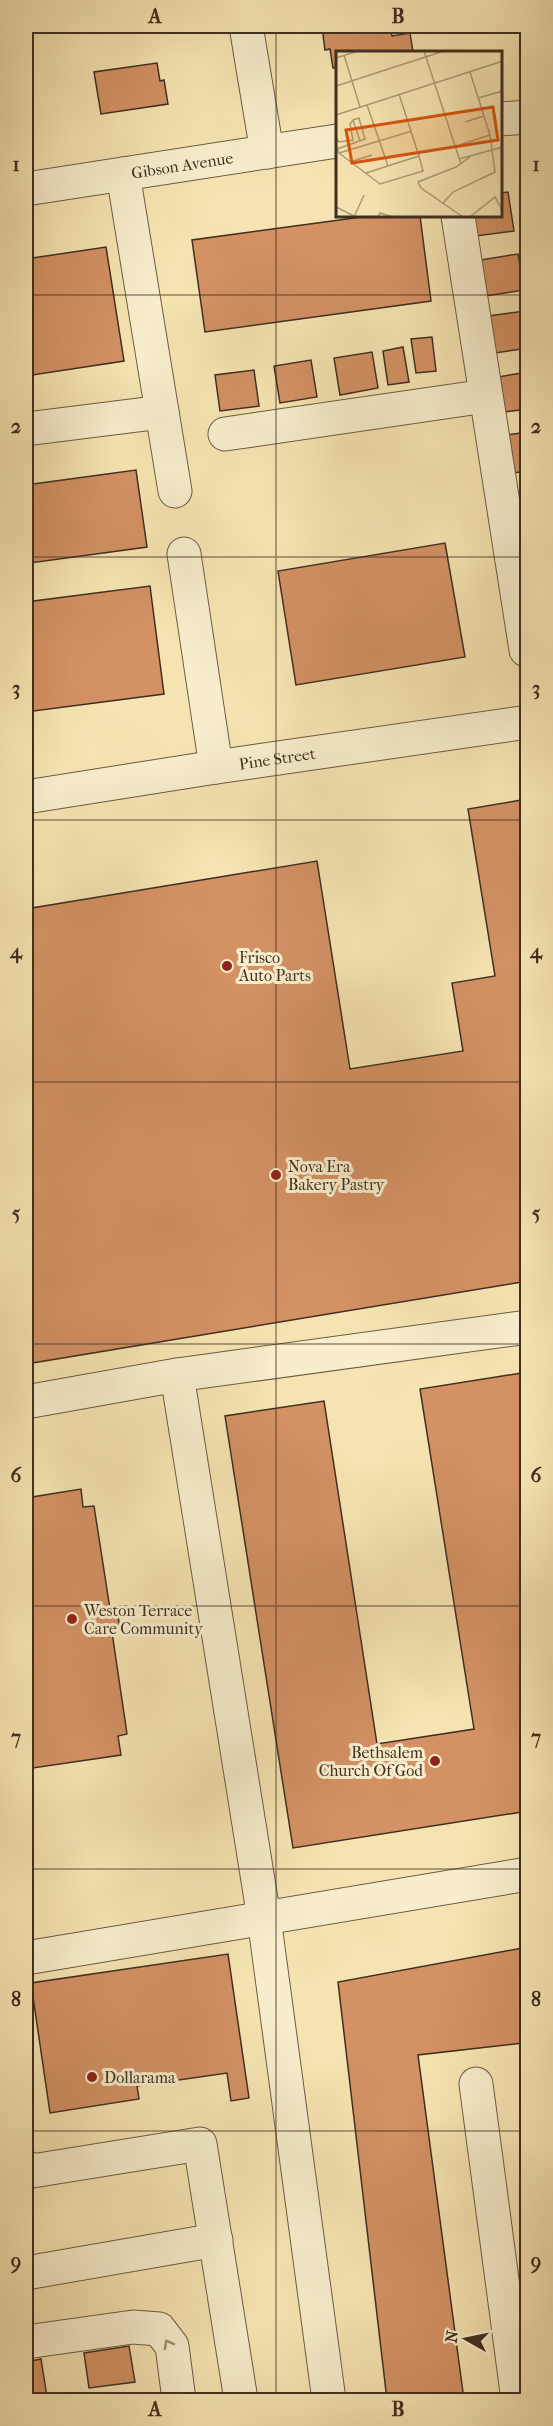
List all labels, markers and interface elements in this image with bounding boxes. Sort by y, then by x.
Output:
text: A [147,5,163,28]
text: B [391,5,405,28]
inset map [336,51,502,218]
street label: Gibson Avenue [130,148,234,183]
text: 1 [12,153,20,176]
text: 1 [532,153,540,176]
text: 2 [11,415,21,438]
text: 2 [531,415,541,438]
text: 3 [12,677,20,700]
text: 3 [532,677,540,700]
street label: Pine Street [238,744,317,774]
text: 4 [9,940,23,964]
text: 4 [529,940,543,964]
place label: Frisco Auto Parts [238,948,311,985]
marker: Frisco Auto Parts [220,959,234,973]
place label: Nova Era Bakery Pastry [288,1157,385,1194]
marker: Nova Era Bakery Pastry [269,1168,283,1182]
text: 5 [12,1202,21,1225]
text: 5 [532,1202,541,1225]
text: 6 [11,1464,23,1487]
text: 6 [531,1464,543,1487]
place label: Weston Terrace Care Community [83,1601,203,1638]
marker: Weston Terrace Care Community [65,1612,79,1626]
text: 7 [10,1726,21,1749]
text: 7 [530,1726,541,1749]
place label: Bethsalem Church Of God [319,1743,424,1780]
marker: Bethsalem Church Of God [428,1754,442,1768]
text: 8 [11,1988,21,2011]
text: 8 [531,1988,541,2011]
place label: Dollarama [104,2068,176,2087]
marker: Dollarama [85,2070,99,2084]
text: 9 [10,2251,21,2274]
text: 9 [530,2251,541,2274]
north arrow [436,2309,496,2369]
text: N [441,2328,462,2344]
one-way arrow [164,2339,176,2350]
text: A [147,2398,163,2421]
text: B [391,2398,405,2421]

